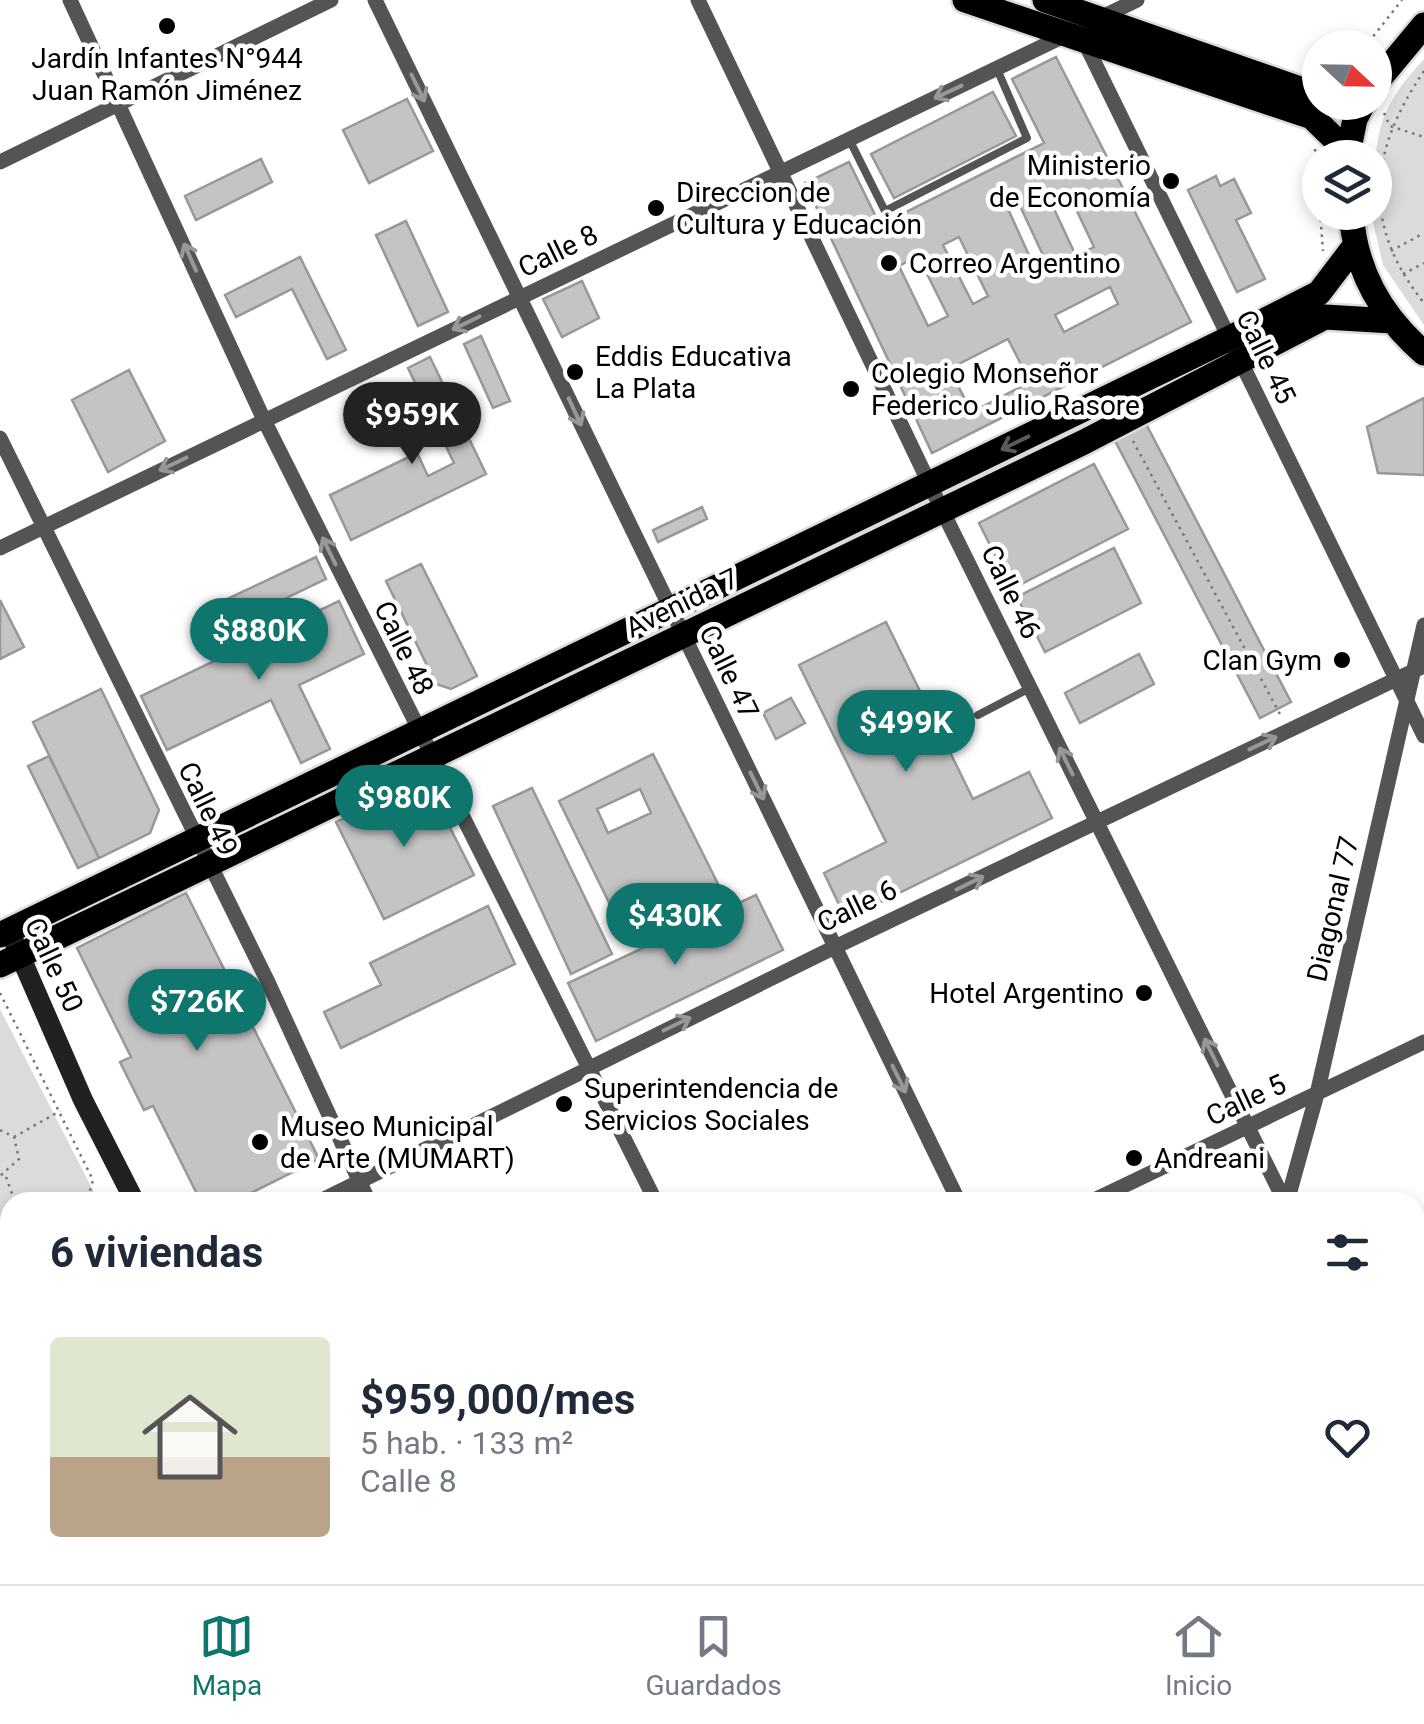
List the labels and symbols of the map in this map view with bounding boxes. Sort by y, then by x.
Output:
marker: Jardín Infantes N°944 Juan Ramón Jiménez [156,15,178,37]
north arrow [1302,30,1392,120]
place label: Jardín Infantes N°944 Juan Ramón Jiménez [31,42,303,107]
one-way arrow [410,72,429,102]
one-way arrow [934,84,964,103]
place label: Ministerio de Economía [989,149,1151,214]
marker: Ministerio de Economía [1160,170,1182,192]
place label: Direccion de Cultura y Educación [676,176,922,241]
marker: Direccion de Cultura y Educación [645,197,667,219]
street label: Calle 8 [513,218,603,284]
one-way arrow [180,243,198,273]
place label: Correo Argentino [909,247,1121,280]
marker: Correo Argentino [878,252,900,274]
street label: Calle 45 [1229,305,1303,409]
one-way arrow [452,315,482,334]
place label: Eddis Educativa La Plata [595,340,792,405]
place label: Colegio Monseñor Federico Julio Rasore [871,357,1140,422]
marker: Eddis Educativa La Plata [564,361,586,383]
marker: Colegio Monseñor Federico Julio Rasore [840,378,862,400]
pin: $959K [342,382,482,467]
one-way arrow [566,396,585,426]
one-way arrow [1000,434,1030,453]
one-way arrow [159,456,189,475]
one-way arrow [318,537,337,567]
street label: Calle 46 [974,540,1048,644]
street label: Avenida 7 [620,561,744,645]
street label: Calle 48 [367,596,441,700]
pin: $880K [189,598,329,683]
street label: Calle 47 [692,620,766,724]
place label: Clan Gym [1202,644,1322,677]
marker: Clan Gym [1331,649,1353,671]
pin: $499K [836,690,976,775]
one-way arrow [1248,732,1278,751]
one-way arrow [1056,747,1075,777]
street label: Calle 49 [171,757,245,861]
pin: $980K [334,765,474,850]
one-way arrow [748,771,767,801]
street label: Diagonal 77 [1300,833,1366,985]
one-way arrow [954,872,984,891]
street label: Calle 6 [812,873,902,939]
pin: $430K [605,883,745,968]
street label: Calle 50 [18,913,90,1017]
pin: $726K [127,969,267,1054]
place label: Hotel Argentino [929,977,1124,1010]
marker: Hotel Argentino [1133,982,1155,1004]
one-way arrow [662,1014,692,1033]
one-way arrow [1200,1038,1219,1068]
one-way arrow [890,1063,909,1093]
street label: Calle 5 [1201,1067,1291,1133]
place label: Superintendencia de Servicios Sociales [584,1072,838,1137]
marker: Superintendencia de Servicios Sociales [553,1093,575,1115]
place label: Museo Municipal de Arte (MUMART) [280,1110,515,1175]
marker: Museo Municipal de Arte (MUMART) [249,1131,271,1153]
place label: Andreani [1154,1142,1265,1175]
marker: Andreani [1123,1147,1145,1169]

